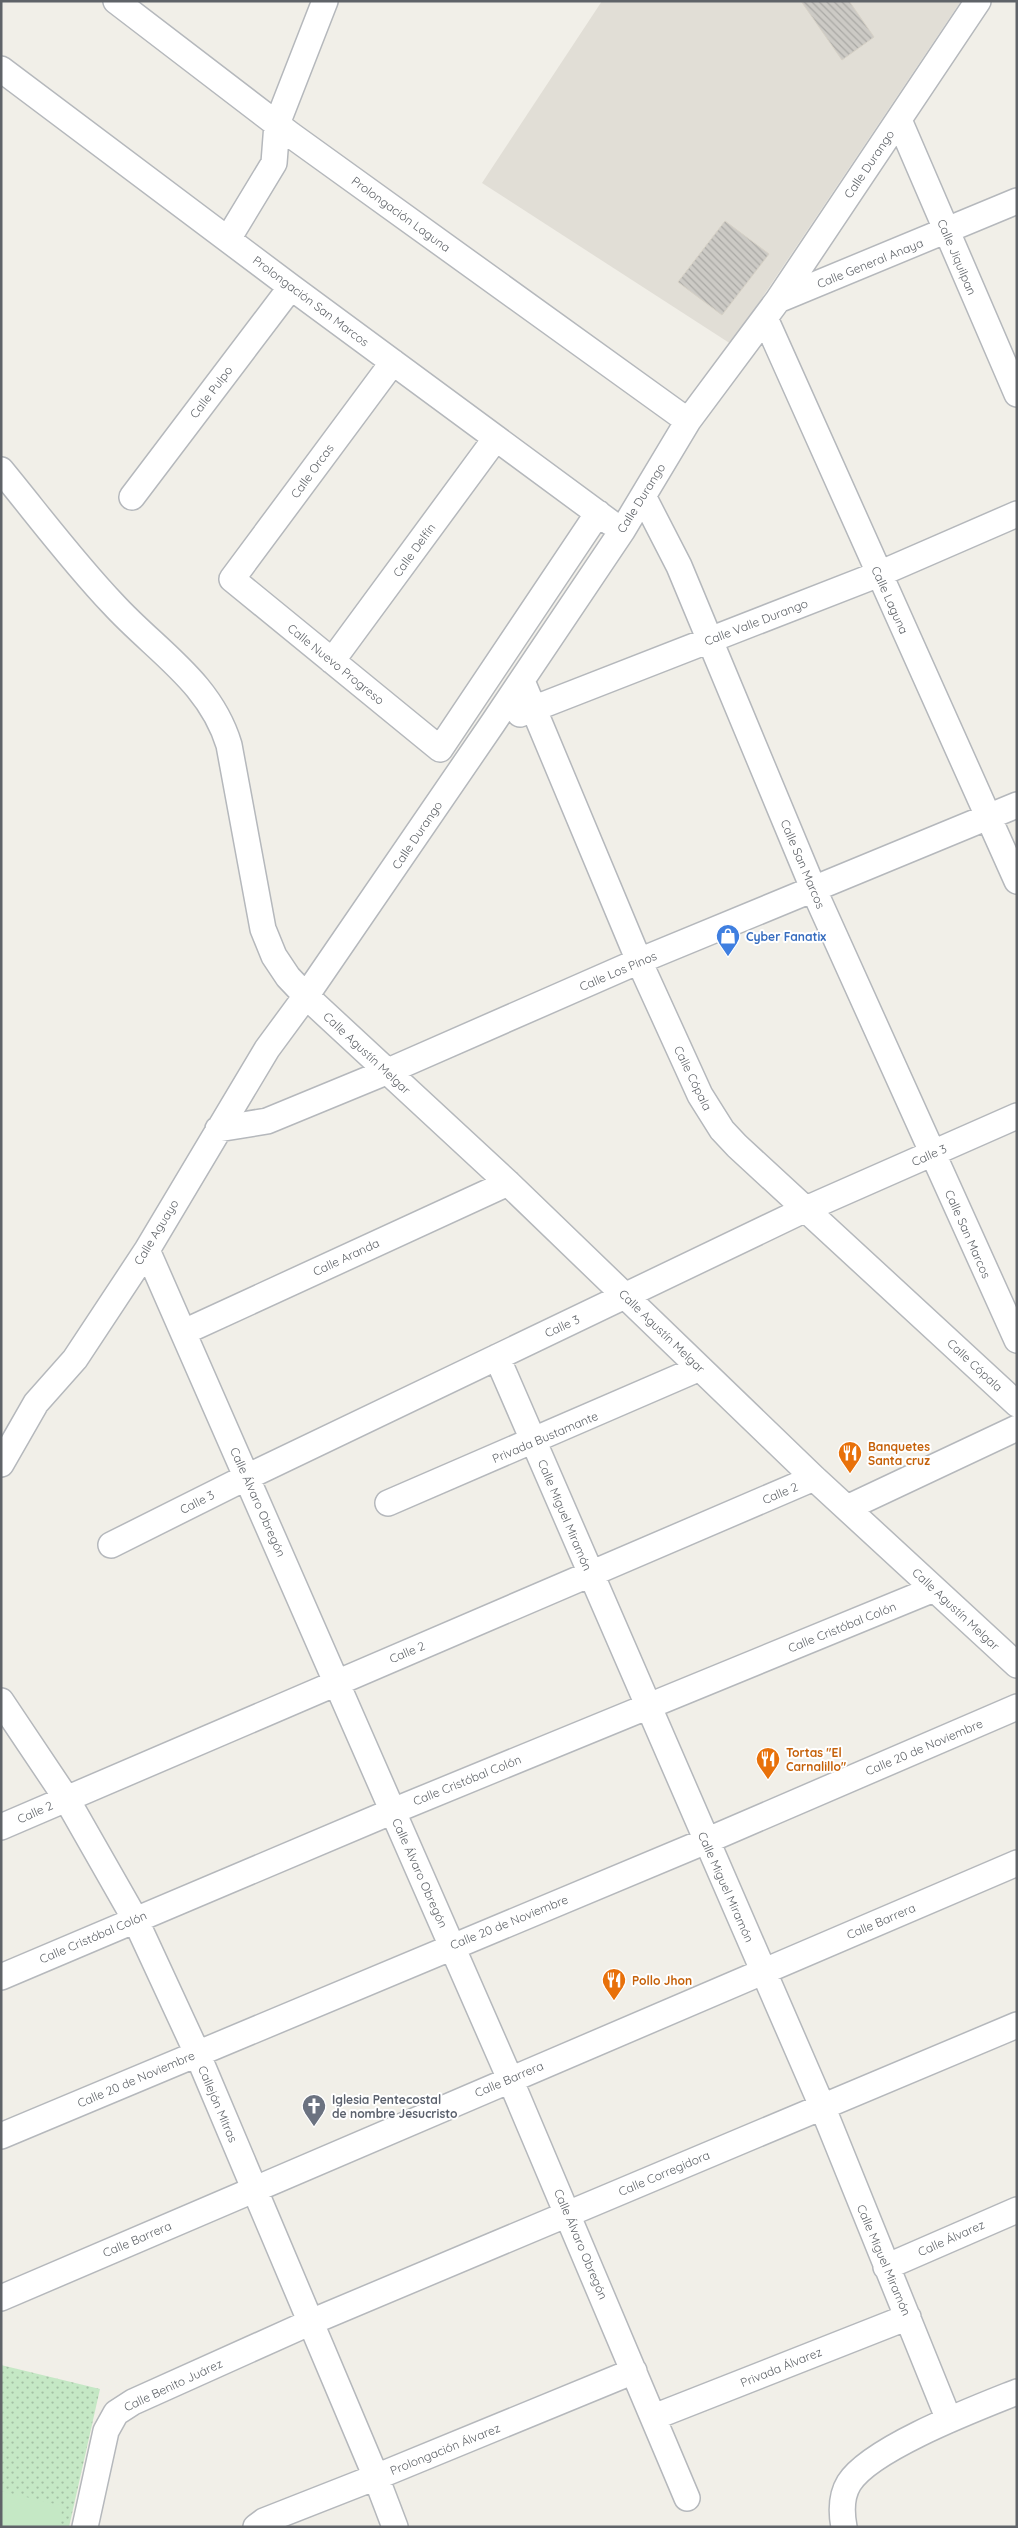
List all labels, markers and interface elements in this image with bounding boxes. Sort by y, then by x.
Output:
street label: Calle Durango [841,127,897,201]
street label: Prolongación Laguna [349,173,453,255]
street label: Calle Jiquilpan [934,217,980,297]
street label: Calle General Anaya [815,235,925,291]
street label: Prolongación San Marcos [250,252,372,350]
street label: Calle Pulpo [186,363,236,421]
street label: Calle Orcas [287,441,337,501]
street label: Calle Durango [614,460,668,536]
street label: Calle Delfín [390,520,438,580]
street label: Calle Laguna [868,564,912,636]
street label: Calle Valle Durango [702,595,810,649]
street label: Calle Nuevo Progreso [285,620,387,708]
street label: Calle Durango [389,798,445,872]
street label: Calle San Marcos [777,817,829,911]
shop icon: Cyber Fanatix [715,923,741,957]
place label: Cyber Fanatix [746,929,826,944]
street label: Calle Los Pinos [577,948,659,994]
street label: Calle Agustín Melgar [320,1009,414,1098]
street label: Calle Cópala [671,1043,715,1113]
street label: Calle 3 [909,1141,949,1169]
street label: Calle San Marcos [942,1187,994,1281]
street label: Calle Aguayo [131,1196,181,1268]
street label: Calle Aranda [310,1235,382,1279]
street label: Calle Agustín Melgar [616,1286,708,1376]
street label: Calle 3 [542,1311,582,1341]
street label: Calle Cópala [944,1336,1006,1394]
street label: Privada Bustamante [490,1408,600,1466]
place label: Banquetes Santa cruz [868,1439,930,1468]
restaurant icon: Banquetes Santa cruz [837,1440,863,1474]
street label: Calle Álvaro Obregón [227,1445,289,1559]
street label: Calle Miguel Miramón [535,1457,595,1573]
street label: Calle 2 [760,1479,800,1507]
street label: Calle 3 [177,1487,217,1517]
street label: Calle Agustín Melgar [909,1565,1003,1654]
street label: Calle Cristóbal Colón [786,1598,898,1656]
street label: Calle 2 [387,1638,427,1666]
street label: Calle 20 de Noviembre [863,1715,985,1779]
place label: Tortas "El Carnalillo" [786,1745,846,1774]
restaurant icon: Tortas "El Carnalillo" [755,1746,781,1780]
street label: Calle Cristóbal Colón [411,1751,523,1809]
street label: Calle 2 [15,1797,55,1826]
street label: Calle Álvaro Obregón [389,1816,451,1930]
street label: Calle Miguel Miramón [695,1829,757,1945]
street label: Calle 20 de Noviembre [448,1891,570,1953]
street label: Calle Barrera [844,1900,918,1942]
street label: Calle Cristóbal Colón [37,1908,149,1966]
restaurant icon: Pollo Jhon [601,1967,627,2001]
place label: Pollo Jhon [632,1973,692,1988]
street label: Calle 20 de Noviembre [75,2047,197,2111]
street label: Calle Barrera [472,2058,546,2100]
street label: Callejón Mitras [195,2063,241,2145]
place label: Iglesia Pentecostal de nombre Jesucristo [332,2092,458,2121]
church icon: Iglesia Pentecostal de nombre Jesucristo [301,2093,327,2127]
street label: Calle Corregidora [616,2147,712,2199]
street label: Calle Álvaro Obregón [551,2187,611,2301]
street label: Calle Miguel Miramón [854,2202,914,2318]
street label: Calle Álvarez [915,2217,987,2259]
street label: Calle Barrera [100,2218,174,2260]
street label: Privada Álvarez [738,2344,824,2390]
street label: Calle Benito Juárez [121,2355,225,2414]
street label: Prolongación Álvarez [388,2420,502,2478]

